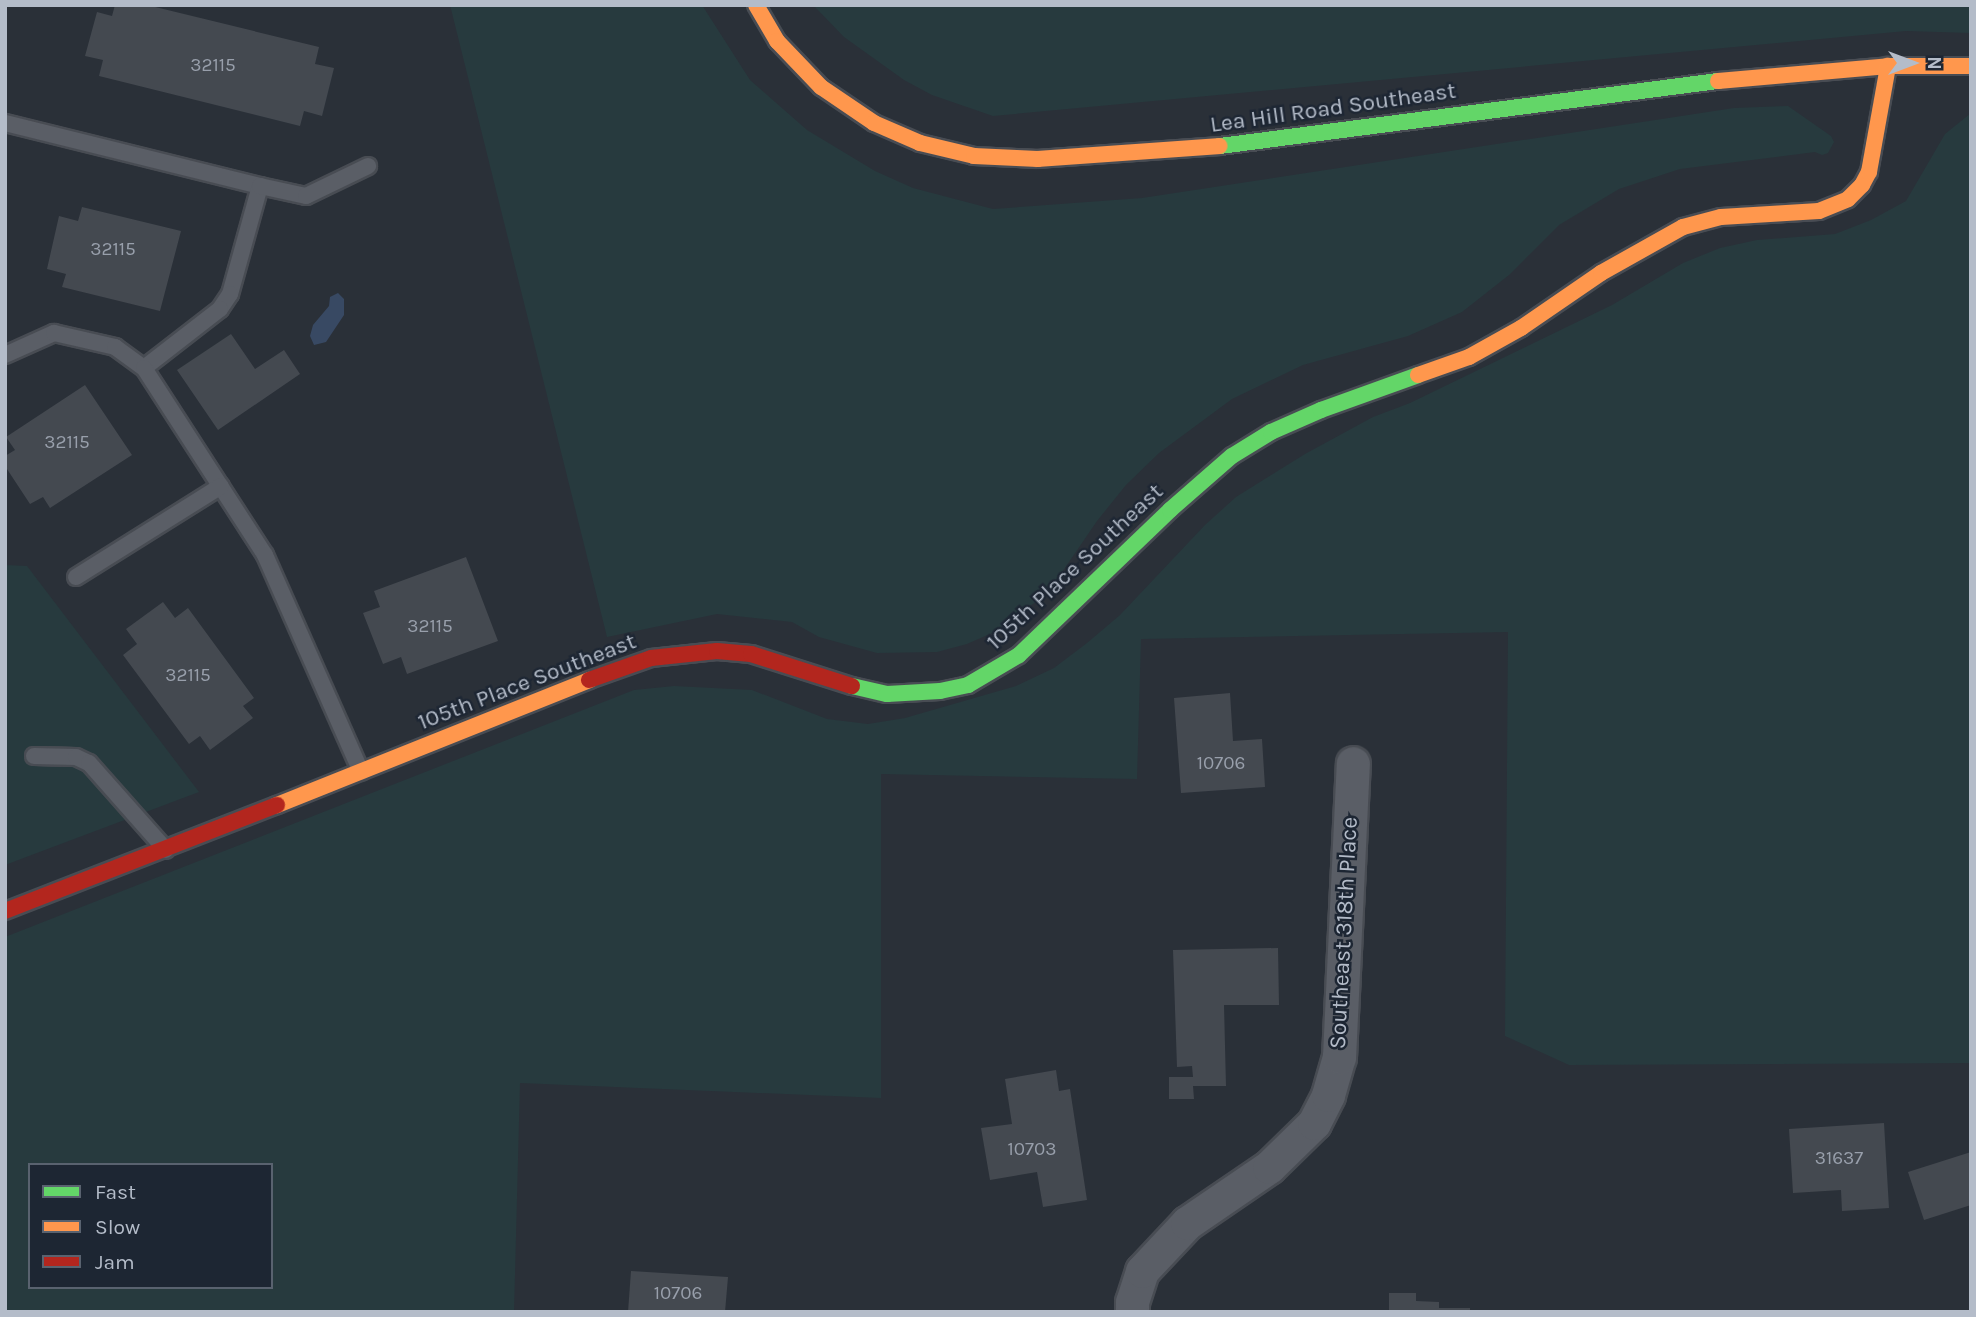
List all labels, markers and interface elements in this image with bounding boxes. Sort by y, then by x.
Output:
north arrow [1878,28,1948,98]
house number: 32115 [190,55,236,77]
text: N [1923,56,1945,70]
street label: Lea Hill Road Southeast [1208,77,1458,139]
house number: 32115 [90,239,136,261]
house number: 32115 [44,432,90,454]
street label: 105th Place Southeast [981,478,1169,656]
house number: 32115 [407,616,453,638]
street label: 105th Place Southeast [414,628,640,736]
house number: 32115 [165,665,211,687]
house number: 10706 [1197,753,1245,775]
street label: Southeast 318th Place [1324,816,1364,1050]
house number: 10703 [1008,1139,1056,1161]
house number: 31637 [1815,1148,1863,1170]
legend [28,1163,273,1289]
text: Fast [95,1180,136,1204]
text: Slow [95,1215,140,1239]
text: Jam [95,1250,135,1274]
house number: 10706 [654,1283,702,1305]

